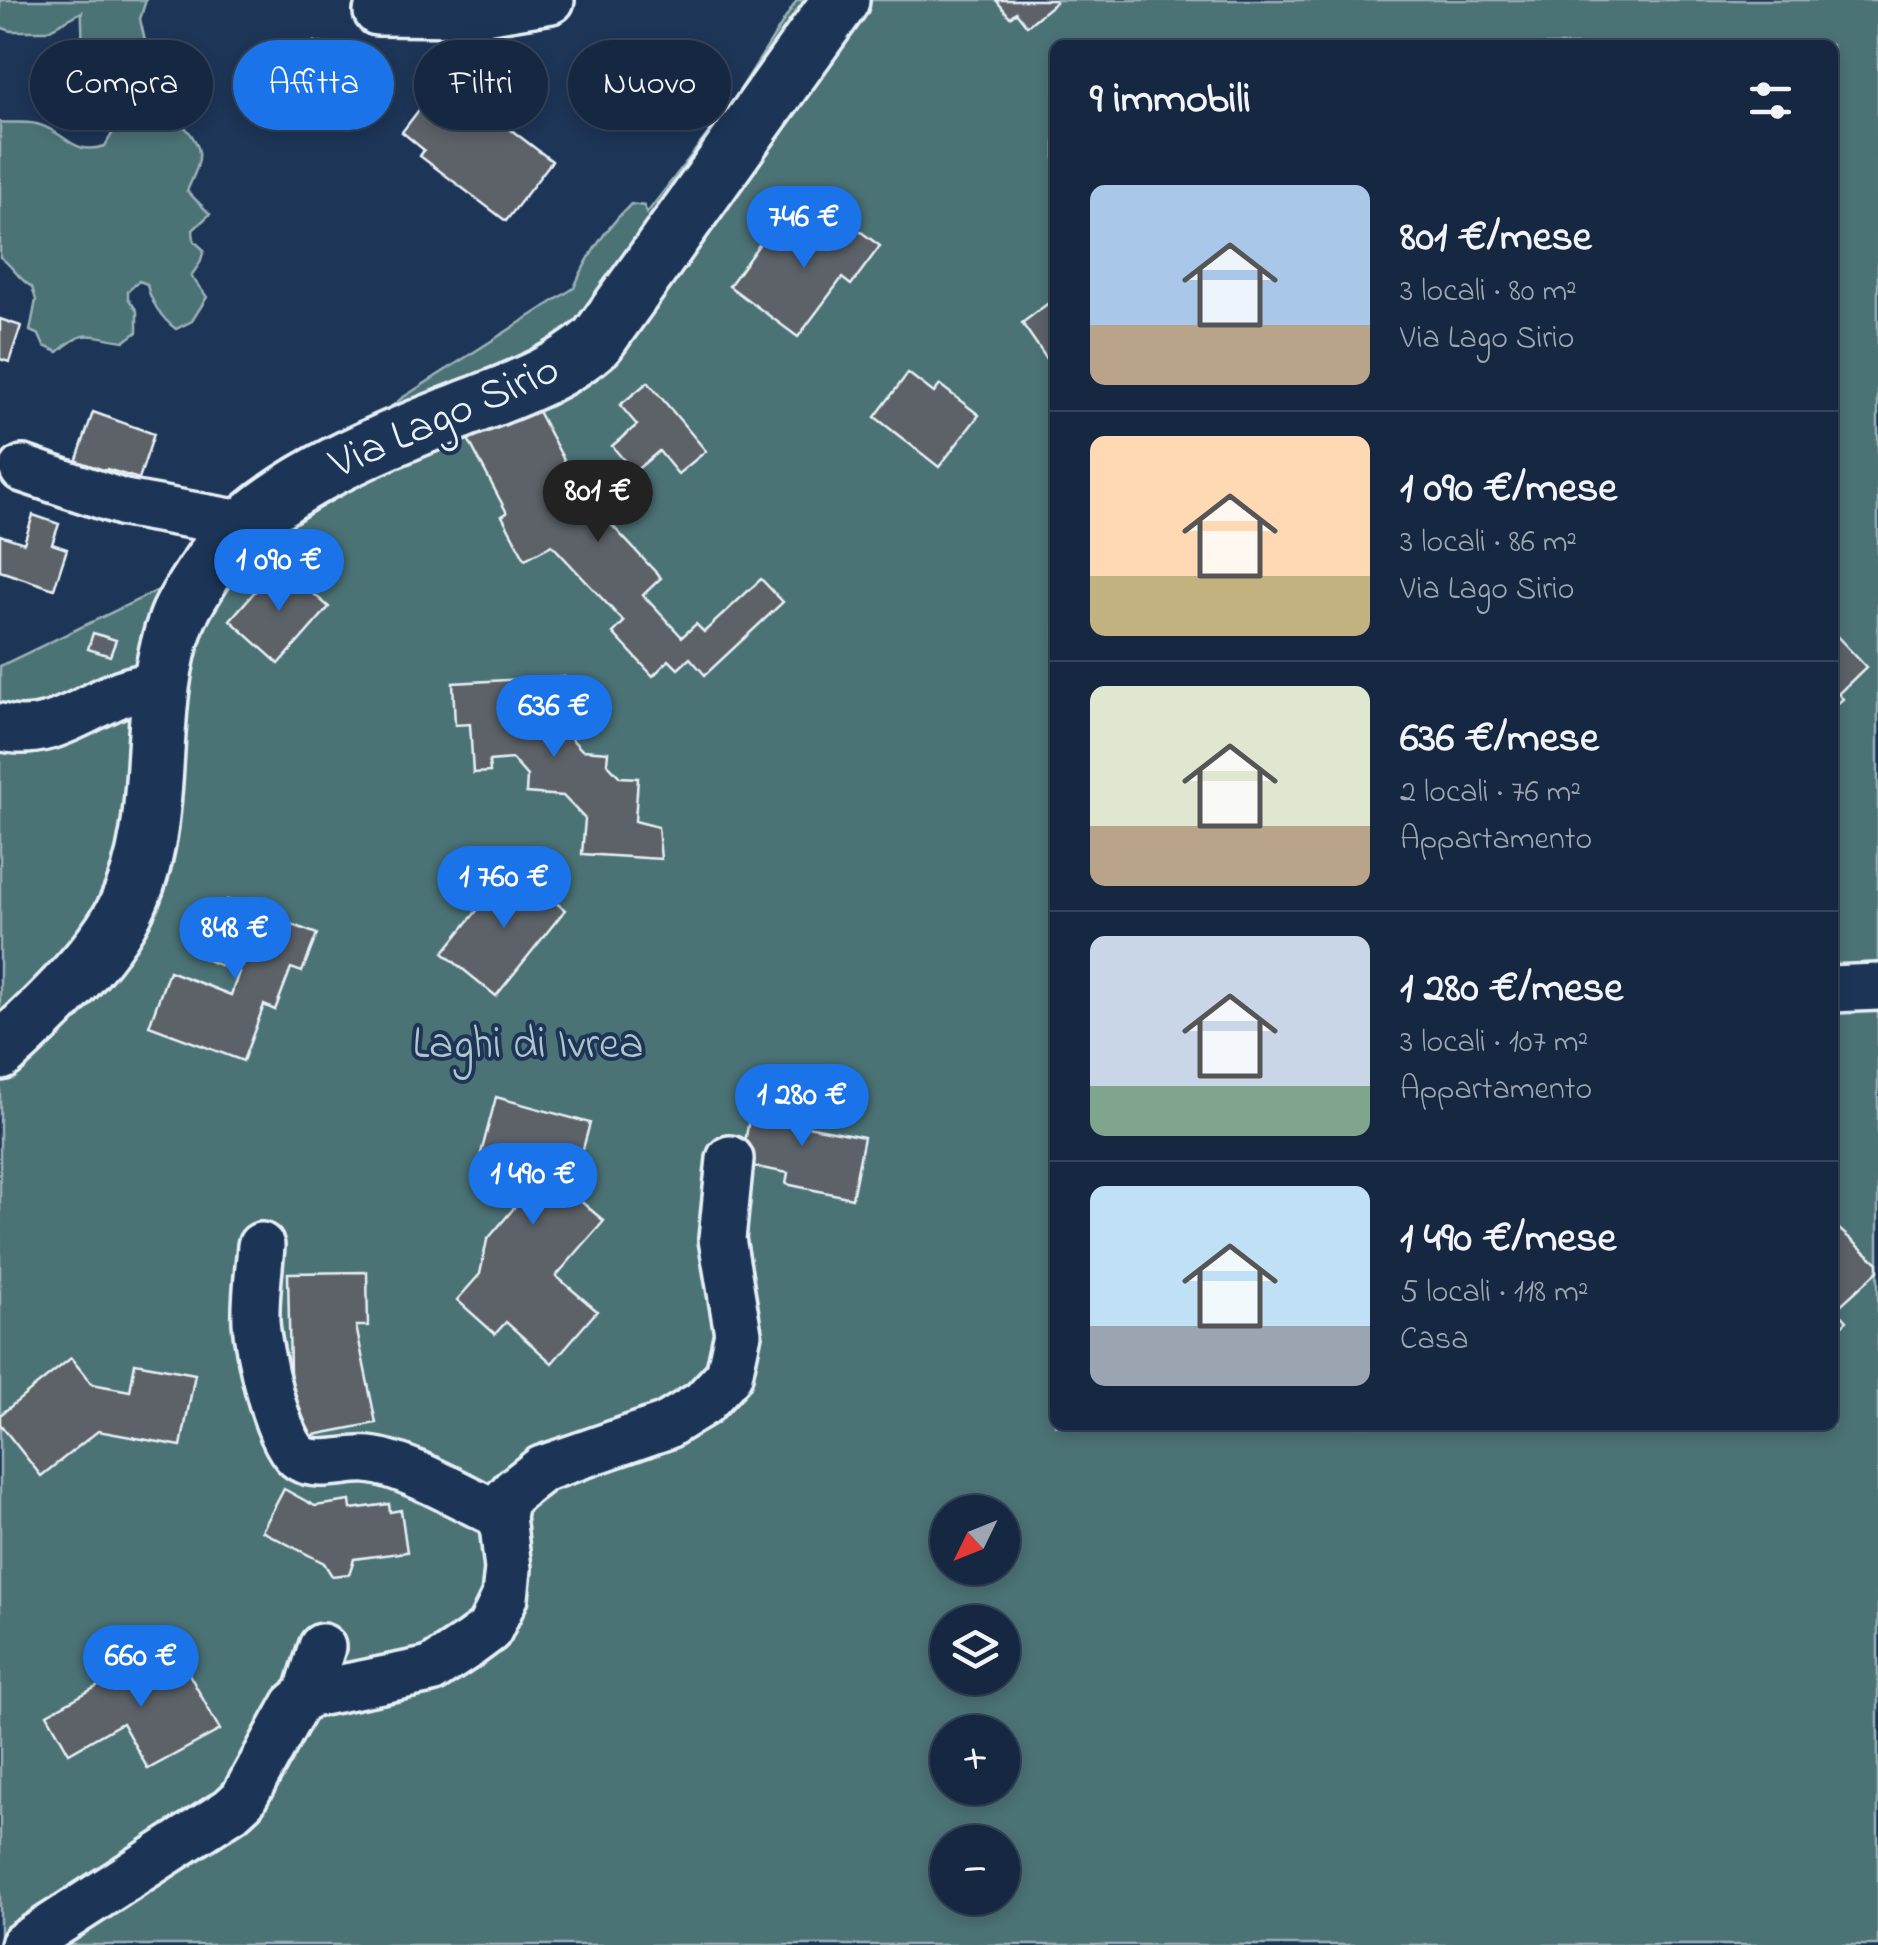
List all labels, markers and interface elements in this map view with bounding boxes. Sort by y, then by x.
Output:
chip: Compra [30,40,213,130]
chip: Affitta [233,40,394,130]
chip: Filtri [414,40,548,130]
chip: Nuovo [568,40,731,130]
text: 9 immobili [1090,70,1251,131]
icon: filters [1743,73,1798,128]
pin: 746 € [734,186,874,271]
text: 746 € [769,195,839,242]
text: 801 €/mese [1400,208,1592,269]
icon: home [1170,225,1290,345]
text: 3 locali · 80 m² [1400,269,1577,316]
text: Via Lago Sirio [1400,316,1574,363]
street label: Via Lago Sirio [319,338,571,499]
text: 1 090 €/mese [1400,459,1617,520]
pin: 801 € [528,460,668,545]
text: 801 € [565,469,631,516]
icon: home [1170,476,1290,596]
text: 3 locali · 86 m² [1400,520,1577,567]
pin: 1 090 € [187,529,371,614]
text: 1 090 € [236,538,322,585]
text: Via Lago Sirio [1400,567,1574,614]
pin: 636 € [484,675,624,760]
text: 636 € [518,684,590,731]
text: 636 €/mese [1400,709,1599,770]
icon: home [1170,726,1290,846]
text: 2 locali · 76 m² [1400,770,1581,817]
text: Appartamento [1400,817,1592,864]
pin: 1 760 € [412,846,596,931]
text: 1 760 € [459,855,549,902]
pin: 848 € [165,897,305,982]
text: 848 € [201,906,269,953]
text: 1 280 €/mese [1400,959,1623,1020]
icon: home [1170,976,1290,1096]
park label: Laghi di Ivrea [412,1013,644,1080]
text: 3 locali · 107 m² [1400,1020,1588,1067]
pin: 1 280 € [710,1064,894,1149]
text: Appartamento [1400,1067,1592,1114]
text: 1 280 € [757,1073,847,1120]
pin: 1 490 € [441,1143,625,1228]
text: 1 490 € [490,1152,576,1199]
text: 1 490 €/mese [1400,1209,1616,1270]
icon: home [1170,1226,1290,1346]
text: 5 locali · 118 m² [1400,1270,1588,1317]
text: Casa [1400,1317,1468,1364]
north arrow [930,1495,1020,1585]
map controls [930,1495,1020,1915]
button: layers [930,1605,1020,1695]
pin: 660 € [71,1625,211,1710]
text: 660 € [105,1634,177,1681]
button: + [930,1715,1020,1805]
button: − [930,1825,1020,1915]

